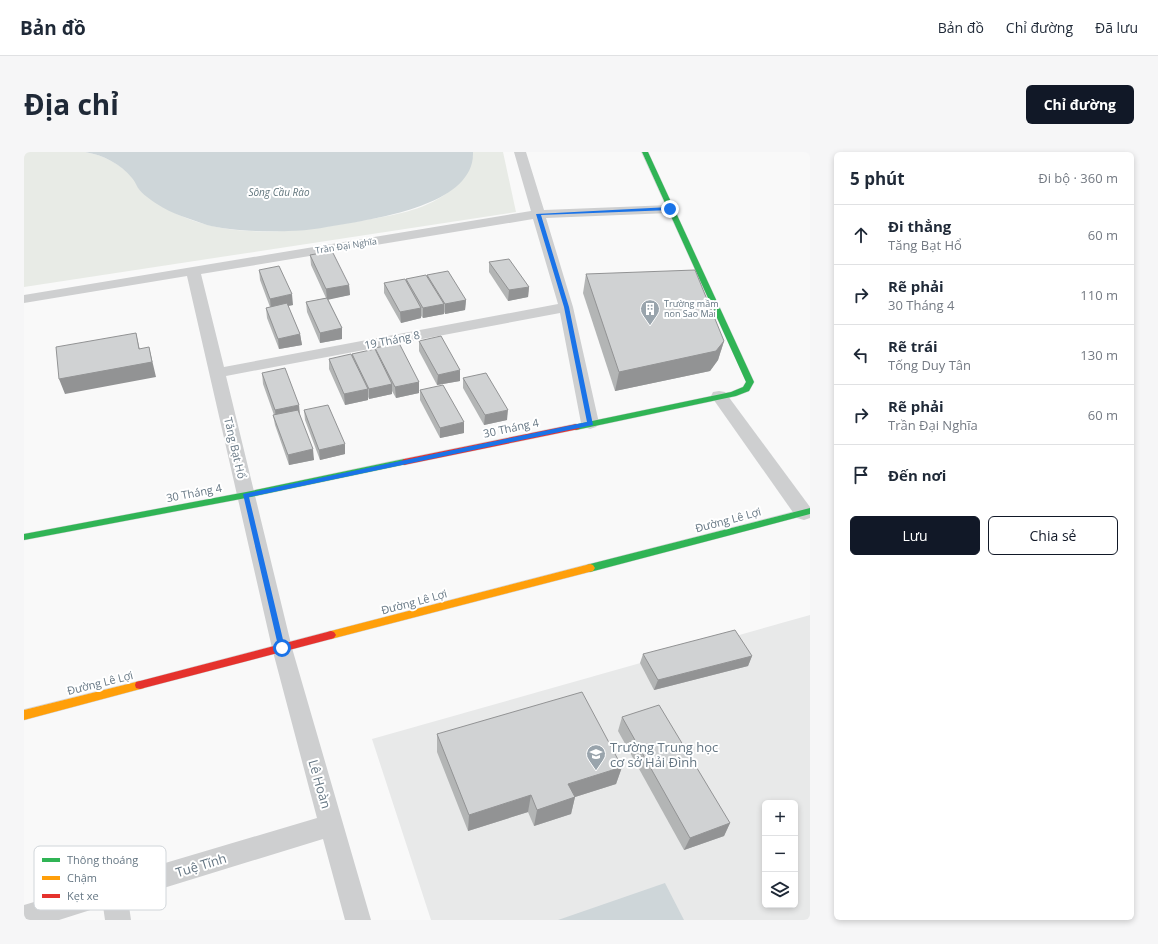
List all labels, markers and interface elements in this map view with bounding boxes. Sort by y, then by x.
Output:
text: Bản đồ [20,15,86,41]
text: Bản đồ [938,18,984,37]
text: Chỉ đường [1006,18,1073,37]
text: Đã lưu [1095,18,1138,37]
text: Địa chỉ [24,85,119,123]
button: Chỉ đường [1026,85,1134,124]
text: 5 phút [850,167,905,190]
text: Đi bộ · 360 m [1038,169,1118,187]
water label: Sông Cầu Rào [248,185,310,199]
route end [661,200,679,218]
text: Đi thẳng [888,216,951,236]
icon: ahead [850,224,872,246]
text: 60 m [1088,226,1118,244]
street label: Trần Đại Nghĩa [314,234,378,257]
text: Tăng Bạt Hổ [888,236,962,254]
text: Rẽ phải [888,276,944,296]
icon: right [850,284,872,306]
text: 110 m [1080,286,1118,304]
text: 30 Tháng 4 [888,296,954,314]
place label: Trường mầm non Sao Mai [664,297,719,320]
building icon: Trường mầm non Sao Mai [639,298,661,326]
street label: 19 Tháng 8 [363,327,421,352]
text: Rẽ trái [888,336,938,356]
icon: left [850,344,872,366]
text: 130 m [1080,346,1118,364]
text: Tống Duy Tân [888,356,971,374]
text: Rẽ phải [888,396,944,416]
icon: right [850,404,872,426]
text: 60 m [1088,406,1118,424]
street label: 30 Tháng 4 [482,414,541,441]
street label: Tăng Bạt Hổ [221,416,250,480]
text: Trần Đại Nghĩa [888,416,978,434]
icon: arrive [850,464,872,486]
text: Đến nơi [888,465,946,485]
street label: 30 Tháng 4 [165,480,224,505]
street label: Đường Lê Lợi [693,504,762,536]
button: Lưu [850,516,980,555]
button: Chia sẻ [988,516,1118,555]
street label: Đường Lê Lợi [379,586,448,618]
route start [273,639,291,657]
street label: Đường Lê Lợi [65,667,134,698]
place label: Trường Trung học cơ sở Hải Đình [610,738,718,771]
school or university icon: Trường Trung học cơ sở Hải Đình [585,743,607,771]
street label: Lê Hoàn [304,757,336,811]
map controls [762,800,798,908]
button: + [762,800,798,836]
button: − [762,836,798,872]
legend [34,846,166,910]
street label: Tuệ Tĩnh [173,849,229,881]
text: Thông thoáng [67,852,138,867]
text: Chậm [67,870,97,885]
button: layers [762,872,798,908]
text: Kẹt xe [67,888,99,903]

